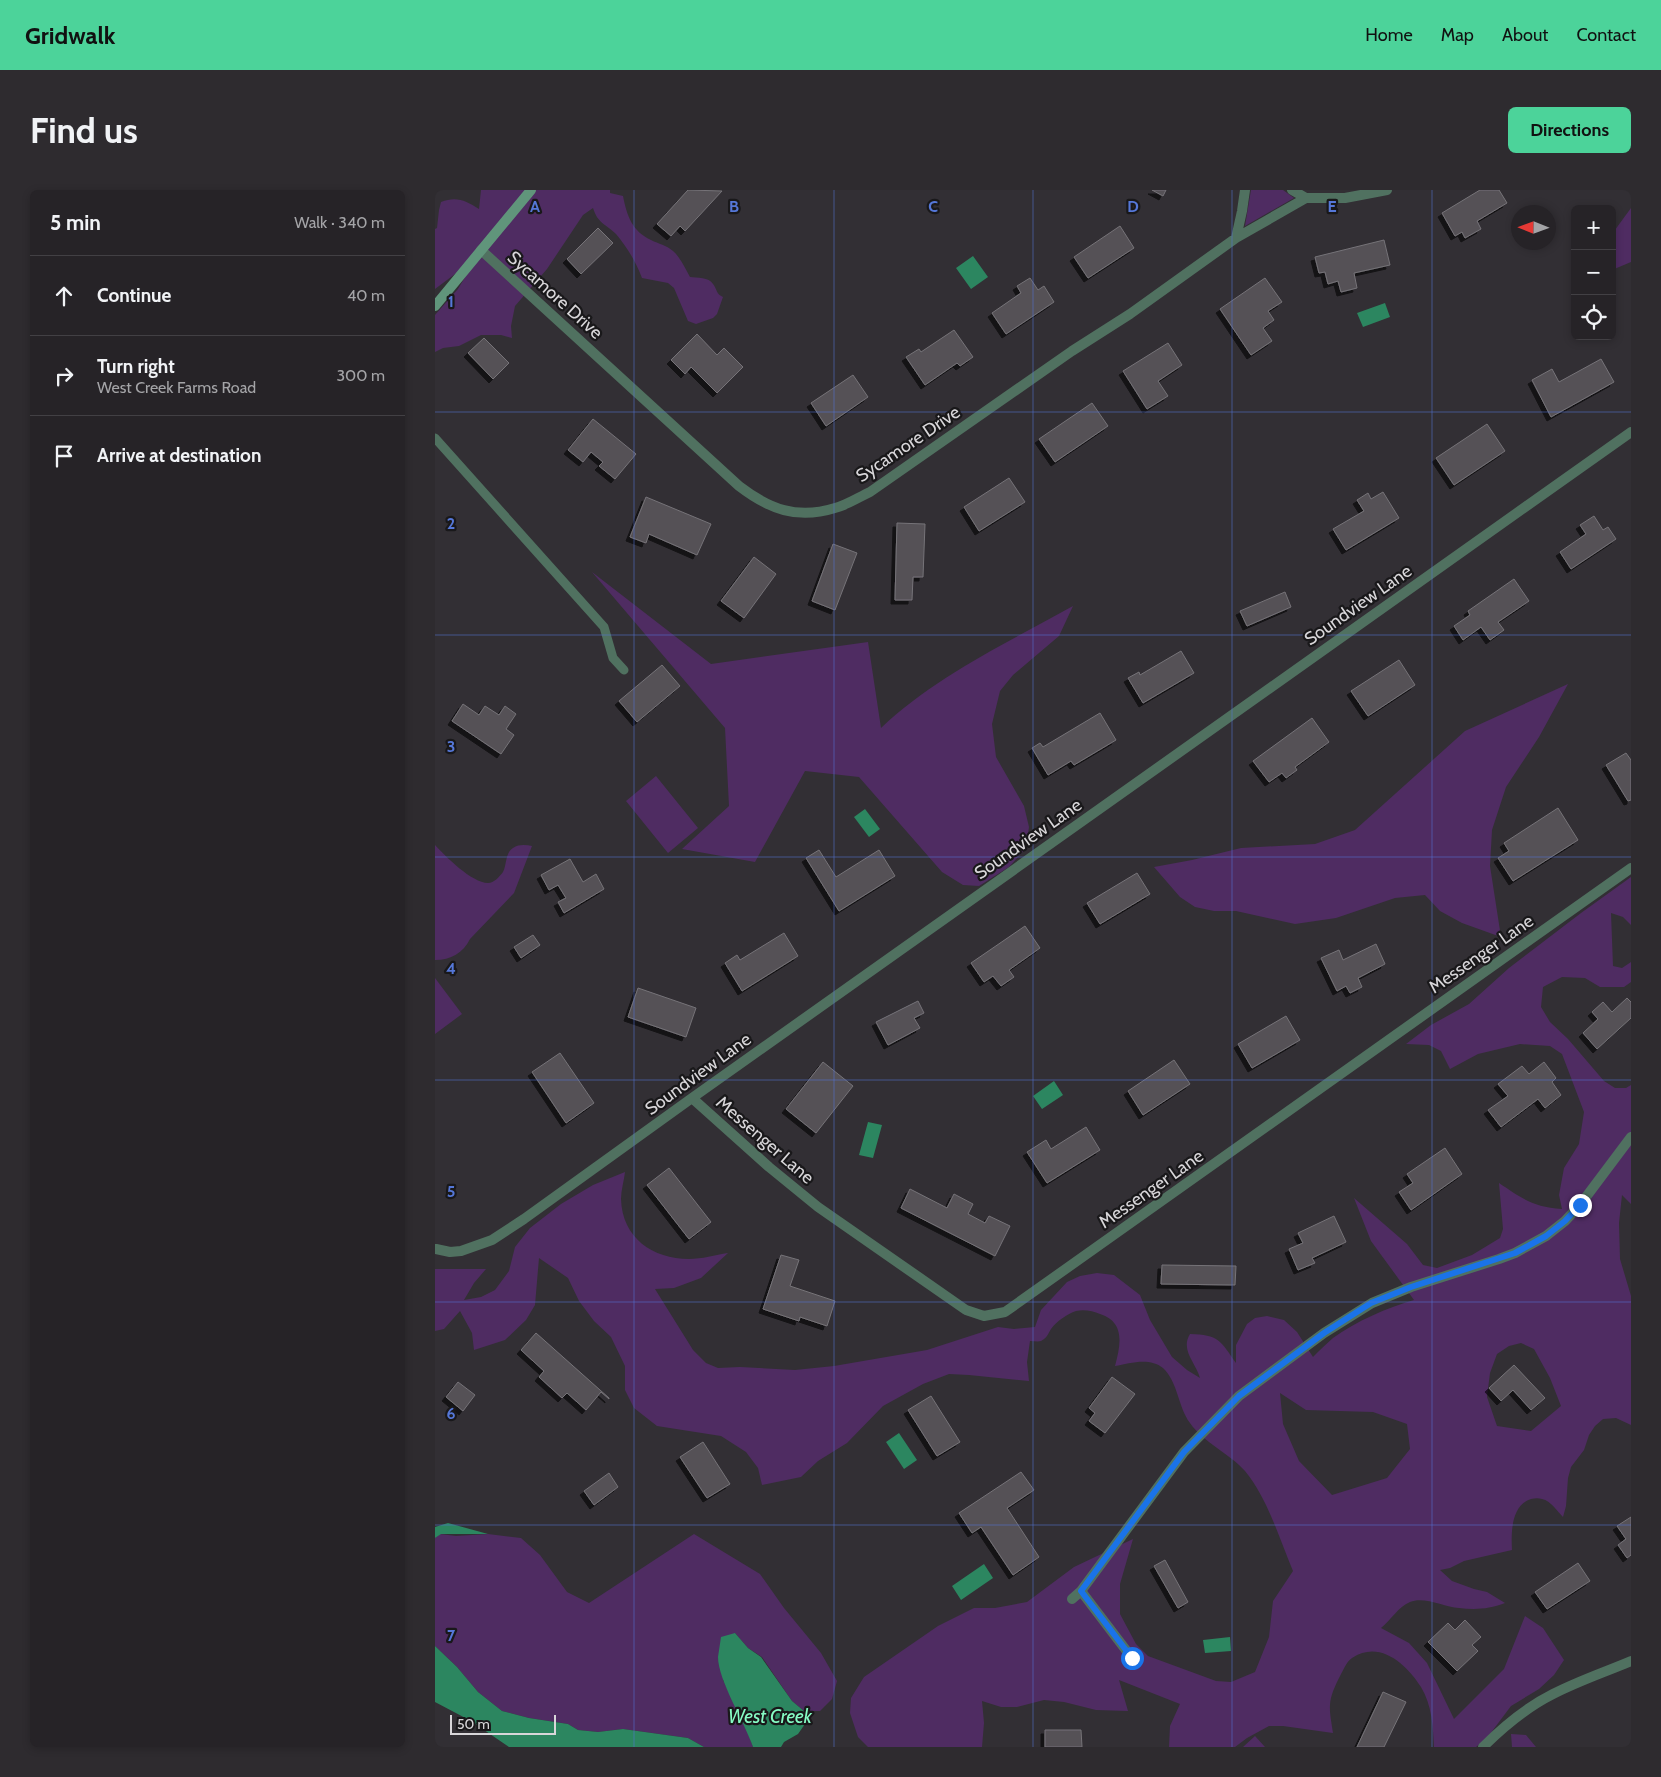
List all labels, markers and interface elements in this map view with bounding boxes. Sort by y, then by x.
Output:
text: Gridwalk [25,21,115,50]
text: Home [1365,24,1413,46]
text: Map [1441,24,1474,46]
text: About [1502,24,1548,46]
text: Contact [1576,24,1636,46]
button: Directions [1508,107,1631,153]
text: Find us [30,109,138,152]
text: A [530,197,540,216]
text: B [729,197,739,216]
text: C [928,197,938,216]
text: D [1127,197,1139,216]
text: E [1327,197,1337,216]
north arrow [1511,205,1556,250]
map controls [1571,205,1616,340]
button: + [1571,205,1616,250]
text: 5 min [50,210,101,235]
text: Walk · 340 m [294,213,385,232]
street label: Sycamore Drive [503,246,607,344]
button: − [1571,250,1616,295]
icon: ahead [50,282,78,310]
text: Continue [97,284,171,307]
text: 40 m [347,286,385,305]
text: 1 [448,292,454,311]
button: locate [1571,295,1616,340]
text: Turn right [97,355,175,378]
icon: right [50,362,78,390]
text: 300 m [336,366,385,385]
text: West Creek Farms Road [97,378,256,397]
street label: Sycamore Drive [852,401,964,487]
icon: arrive [50,442,78,470]
text: Arrive at destination [97,444,261,467]
text: 2 [447,514,455,533]
street label: Soundview Lane [1300,560,1416,650]
text: 3 [447,737,455,756]
street label: Soundview Lane [970,794,1086,884]
street label: Messenger Lane [1424,910,1538,998]
text: 4 [446,959,456,978]
street label: Soundview Lane [641,1028,755,1120]
street label: Messenger Lane [711,1091,819,1189]
street label: Messenger Lane [1094,1145,1208,1233]
text: 5 [447,1182,455,1201]
route end [1569,1194,1592,1217]
text: 6 [447,1404,456,1423]
text: 7 [447,1626,456,1645]
route start [1121,1647,1144,1670]
water label: West Creek [728,1705,813,1728]
scale bar [450,1712,556,1735]
text: 50 m [457,1715,490,1733]

